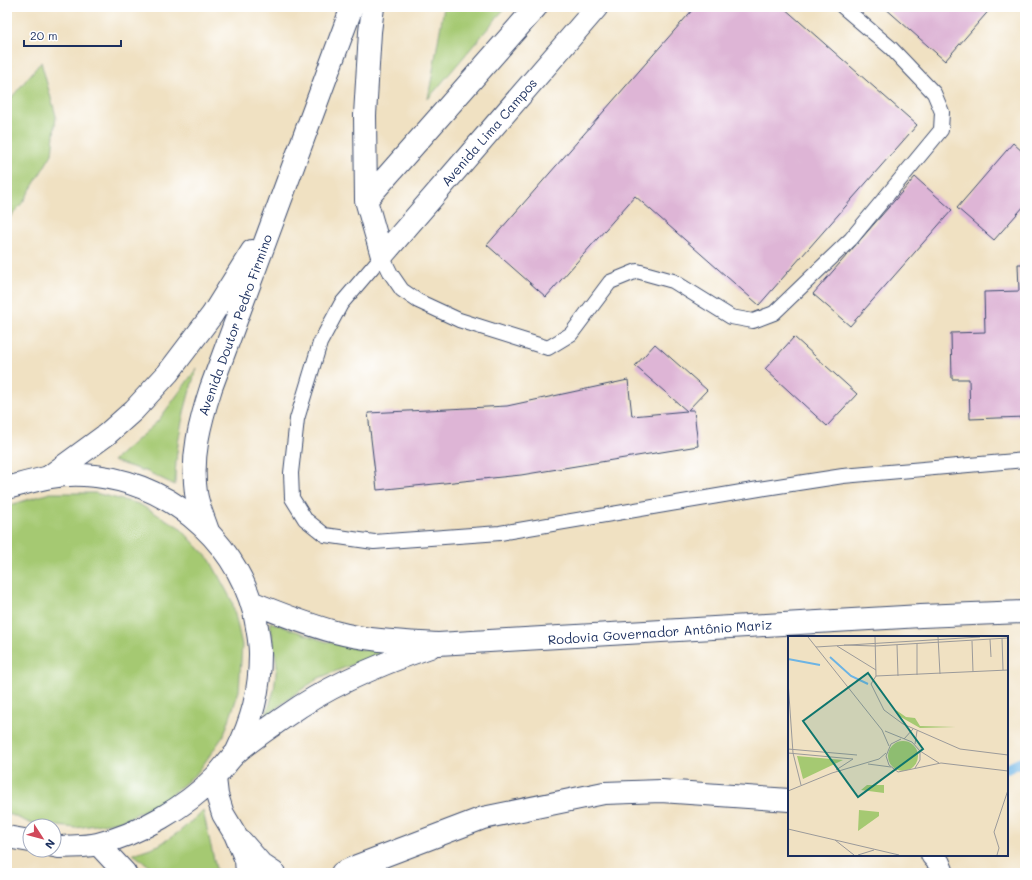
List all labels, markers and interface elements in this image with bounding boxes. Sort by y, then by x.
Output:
scale bar [24,22,121,48]
text: 20 m [30,27,58,43]
street label: Avenida Lima Campos [437,74,540,189]
street label: Avenida Doutor Pedro Firmino [194,232,275,418]
street label: Rodovia Governador Antônio Mariz [547,615,773,648]
inset map [788,636,1008,856]
north arrow [22,818,62,858]
text: N [42,836,59,852]

